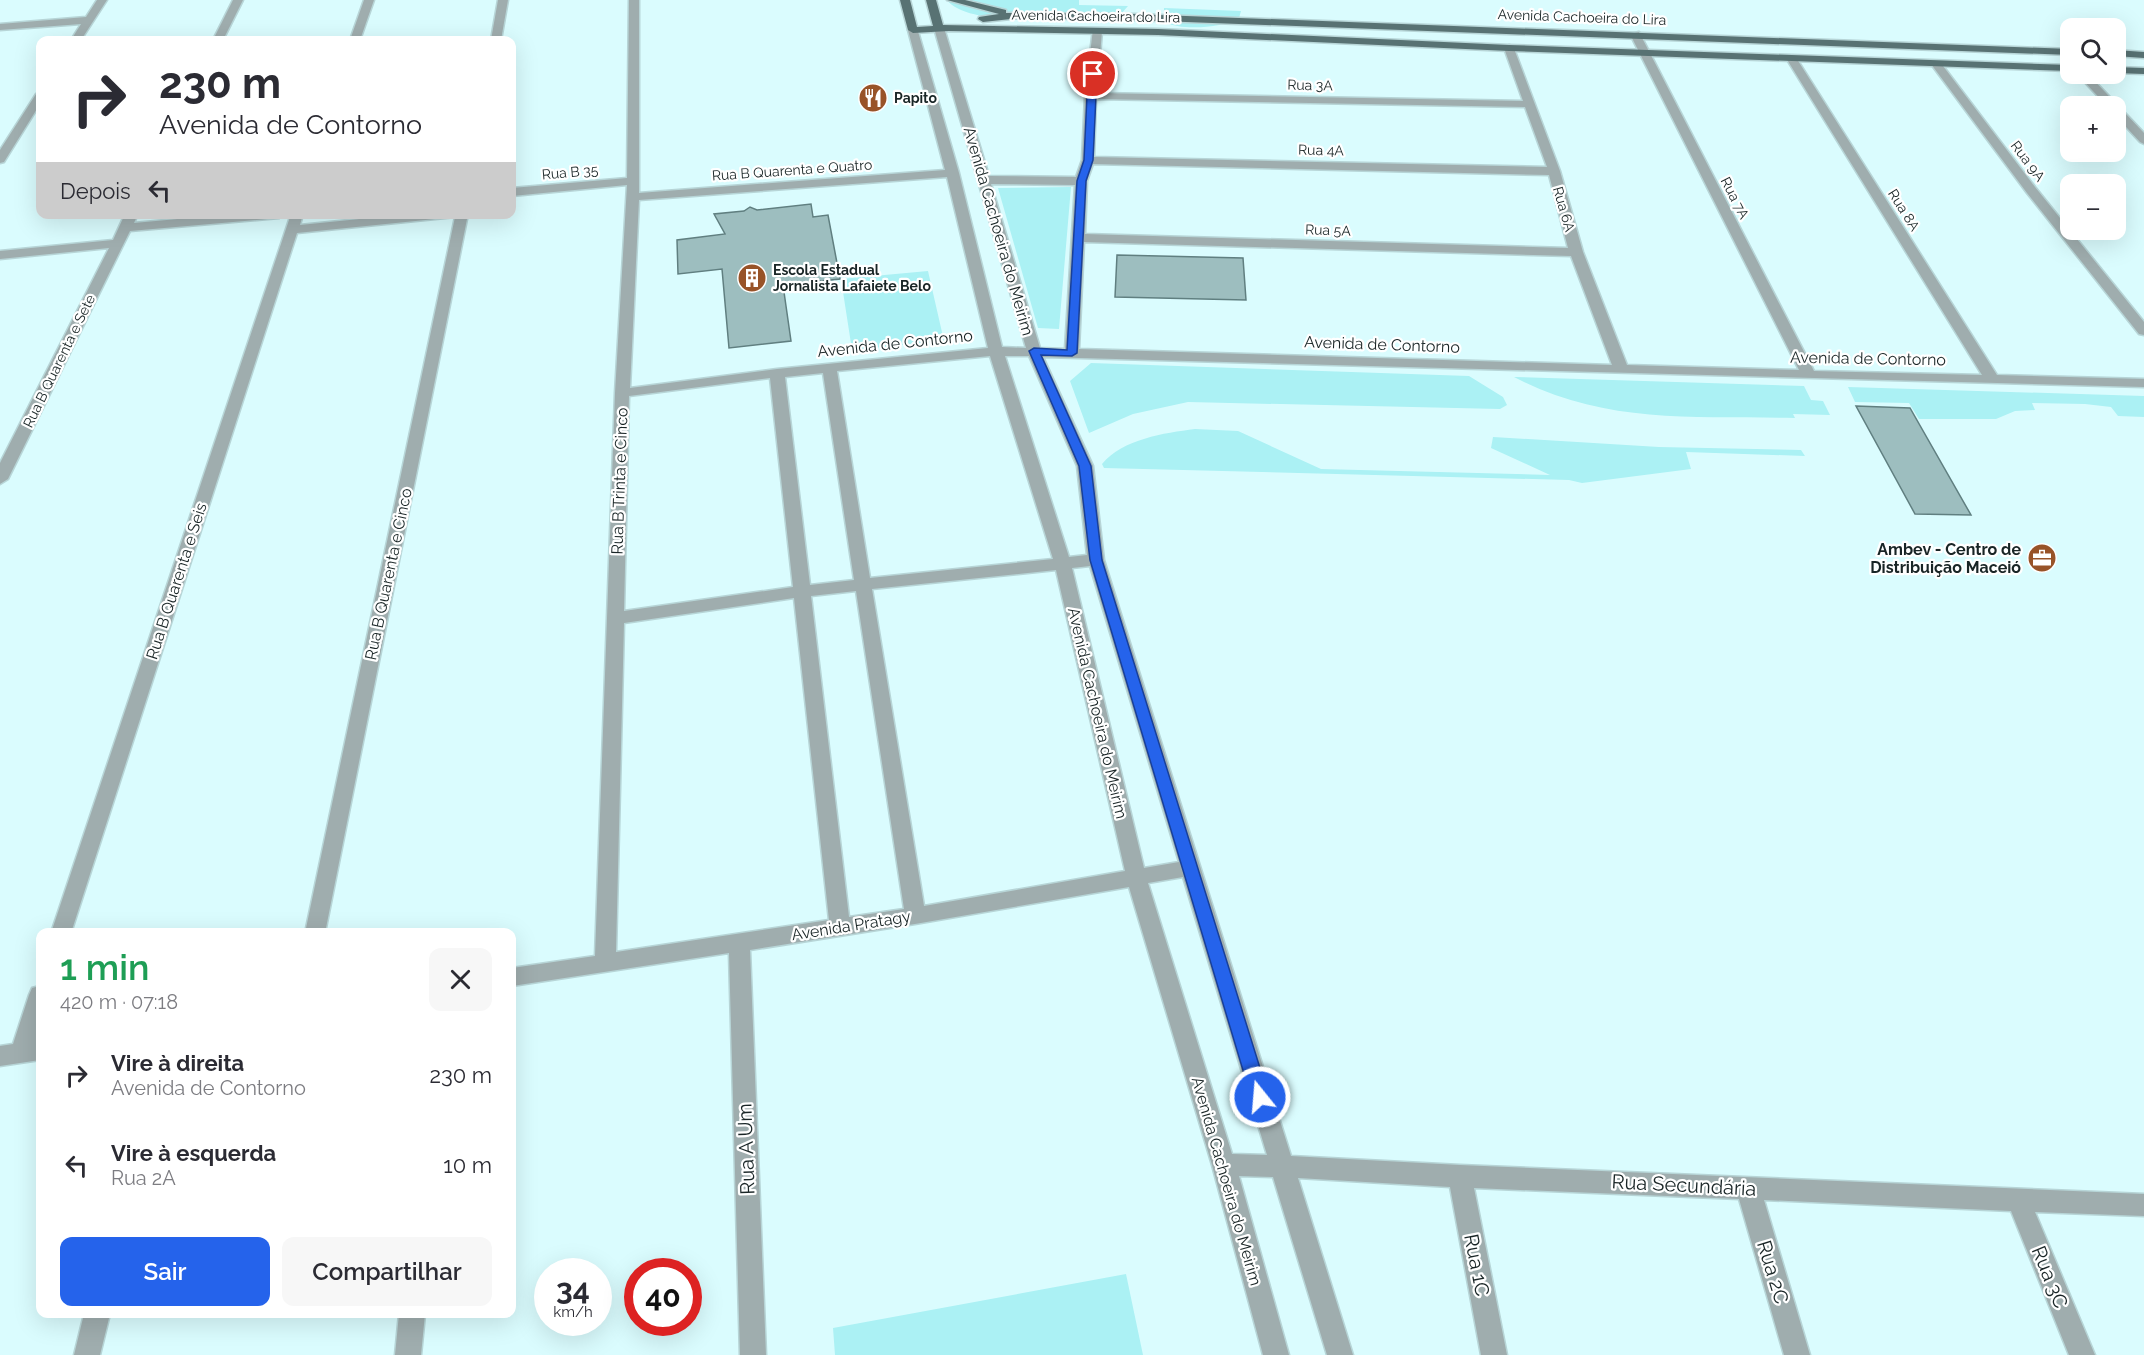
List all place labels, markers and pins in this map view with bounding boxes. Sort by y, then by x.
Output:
pin [1067,48,1118,99]
restaurant icon: Papito [857,82,889,114]
place label: Papito [894,90,937,106]
building icon: Escola Estadual Jornalista Lafaiete Belo [736,262,768,294]
place label: Escola Estadual Jornalista Lafaiete Belo [773,262,931,294]
place label: Ambev - Centro de Distribuição Maceió [1870,540,2021,577]
office icon: Ambev - Centro de Distribuição Maceió [2026,542,2058,574]

